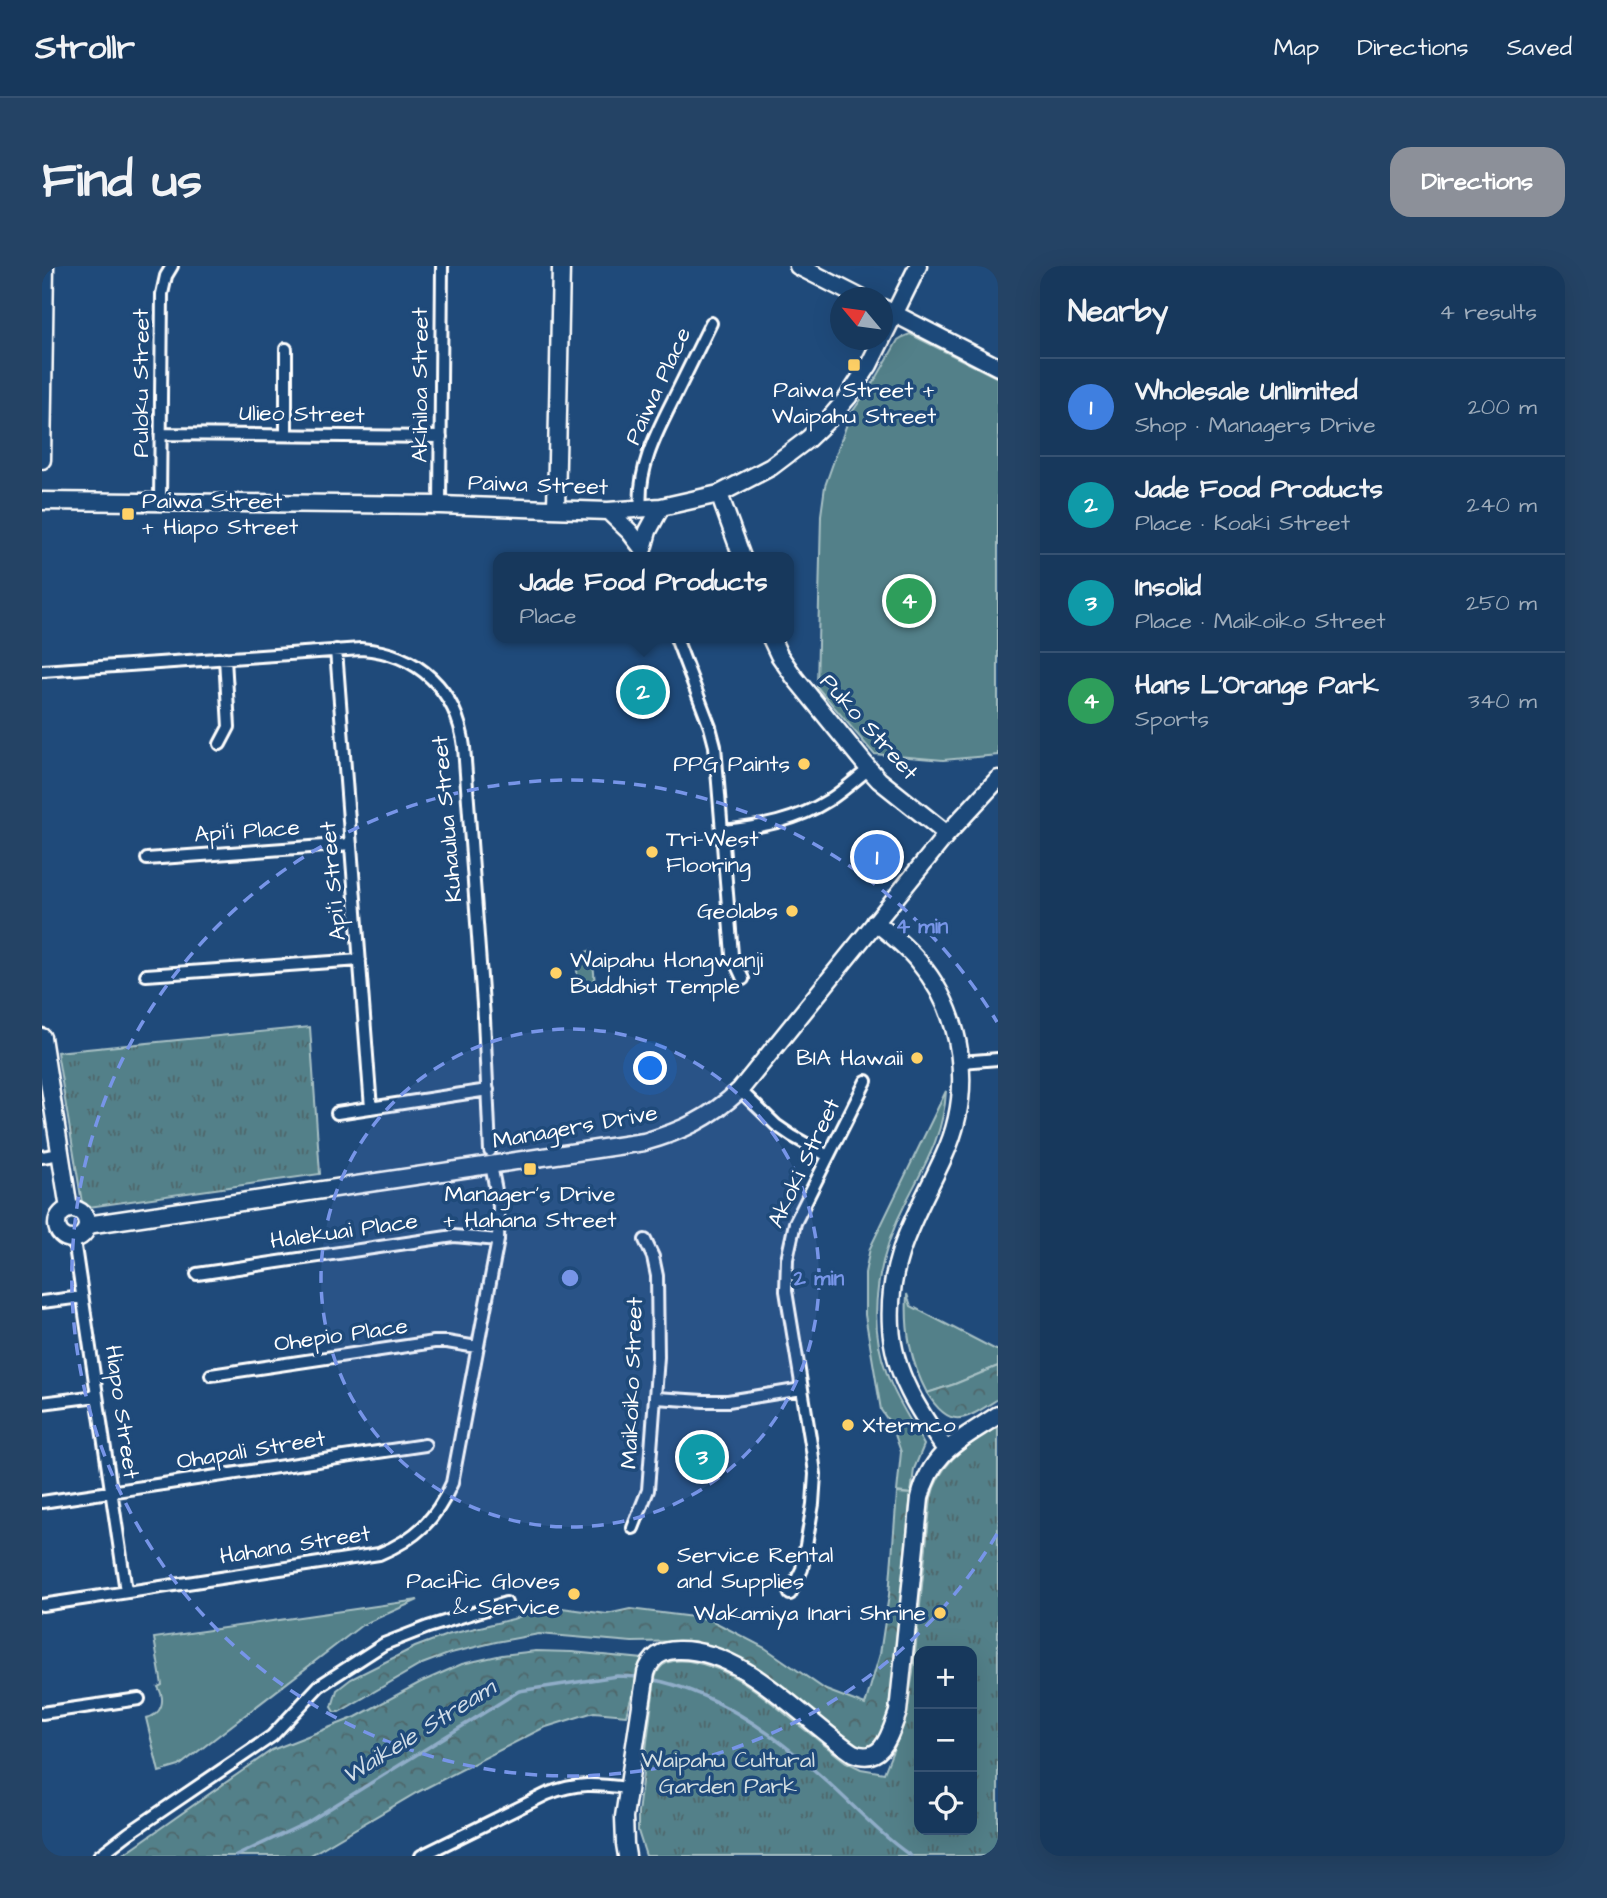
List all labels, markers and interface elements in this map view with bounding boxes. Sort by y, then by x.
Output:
text: Strollr [35,25,135,71]
text: Map [1274,31,1319,65]
text: Directions [1357,31,1469,65]
text: Saved [1507,31,1572,65]
button: Directions [1390,147,1565,217]
text: Find us [42,148,202,216]
north arrow [830,287,893,350]
text: Nearby [1068,291,1168,333]
text: 4 results [1439,296,1537,328]
street label: Akihiloa Street [404,306,436,463]
street label: Puloku Street [125,308,157,457]
street label: Paiwa Place [617,322,699,450]
marker: Paiwa Street + Waipahu Street [846,357,862,373]
text: Wholesale Unlimited [1135,373,1358,409]
place label: Paiwa Street + Waipahu Street [772,374,937,432]
text: 1 [1090,391,1092,423]
text: 200 m [1468,391,1537,423]
street label: Ulieo Street [239,397,366,431]
text: Shop · Managers Drive [1135,409,1376,441]
street label: Paiwa Street [467,467,609,503]
text: Jade Food Products [1135,471,1383,507]
place label: Paiwa Street + Hiapo Street [142,485,299,543]
text: 2 [1084,489,1098,521]
text: 240 m [1467,489,1537,521]
marker: Paiwa Street + Hiapo Street [120,506,136,522]
text: Place · Koaki Street [1135,507,1350,539]
popup [493,552,794,643]
text: Jade Food Products [520,564,767,600]
text: Insolid [1135,569,1201,605]
pin: 4 [886,575,932,627]
text: 3 [1085,587,1097,619]
text: 250 m [1466,587,1537,619]
text: Place [520,600,577,632]
text: Place · Maikoiko Street [1135,605,1386,637]
pin: 2 [620,666,666,718]
street label: Puko Street [812,667,926,788]
text: Hans L'Orange Park [1135,667,1379,703]
text: 4 [1083,685,1099,717]
text: 340 m [1468,685,1537,717]
text: Sports [1135,703,1209,735]
street label: Kuhaulua Street [424,733,470,904]
place label: PPG Paints [673,748,790,780]
marker: PPG Paints [796,756,812,772]
street label: Apiʻi Place [193,811,301,851]
street label: Apiʻi Street [312,819,354,942]
place label: Tri-West Flooring [666,823,759,882]
pin: 1 [854,831,900,883]
marker: Tri-West Flooring [644,844,660,860]
place label: Geolabs [697,895,778,927]
marker: Geolabs [784,903,800,919]
text: 4 min [896,912,949,941]
place label: Waipahu Hongwanji Buddhist Temple [570,944,764,1002]
marker: Waipahu Hongwanji Buddhist Temple [548,965,564,981]
place label: BIA Hawaii [796,1042,904,1074]
marker: BIA Hawaii [909,1050,925,1066]
your location [633,1051,667,1085]
street label: Akoki Street [760,1092,848,1233]
street label: Managers Drive [490,1097,660,1158]
marker: Manager's Drive + Hahana Street [522,1161,538,1177]
place label: Manager's Drive + Hahana Street [443,1178,617,1236]
street label: Halekuai Place [268,1205,420,1257]
text: 2 min [793,1264,845,1293]
centre of rings [558,1266,582,1290]
street label: Maikoiko Street [613,1296,651,1469]
street label: Ohepio Place [272,1310,410,1360]
street label: Hiapo Street [97,1343,147,1482]
place label: Xtermco [862,1409,956,1441]
marker: Xtermco [840,1417,856,1433]
street label: Ohapali Street [174,1422,328,1478]
pin: 3 [679,1431,725,1483]
street label: Hahana Street [217,1517,373,1573]
place label: Service Rental and Supplies [677,1539,834,1597]
marker: Service Rental and Supplies [655,1560,671,1576]
place label: Pacific Gloves & Service [406,1565,560,1623]
marker: Pacific Gloves & Service [566,1586,582,1602]
place label: Wakamiya Inari Shrine [694,1597,926,1630]
marker: Wakamiya Inari Shrine [932,1605,948,1621]
map controls [914,1646,977,1835]
button: + [914,1646,977,1709]
water label: Waikele Stream [336,1670,504,1793]
button: − [914,1709,977,1772]
park label: Waipahu Cultural Garden Park [641,1744,815,1802]
button: locate [914,1772,977,1835]

